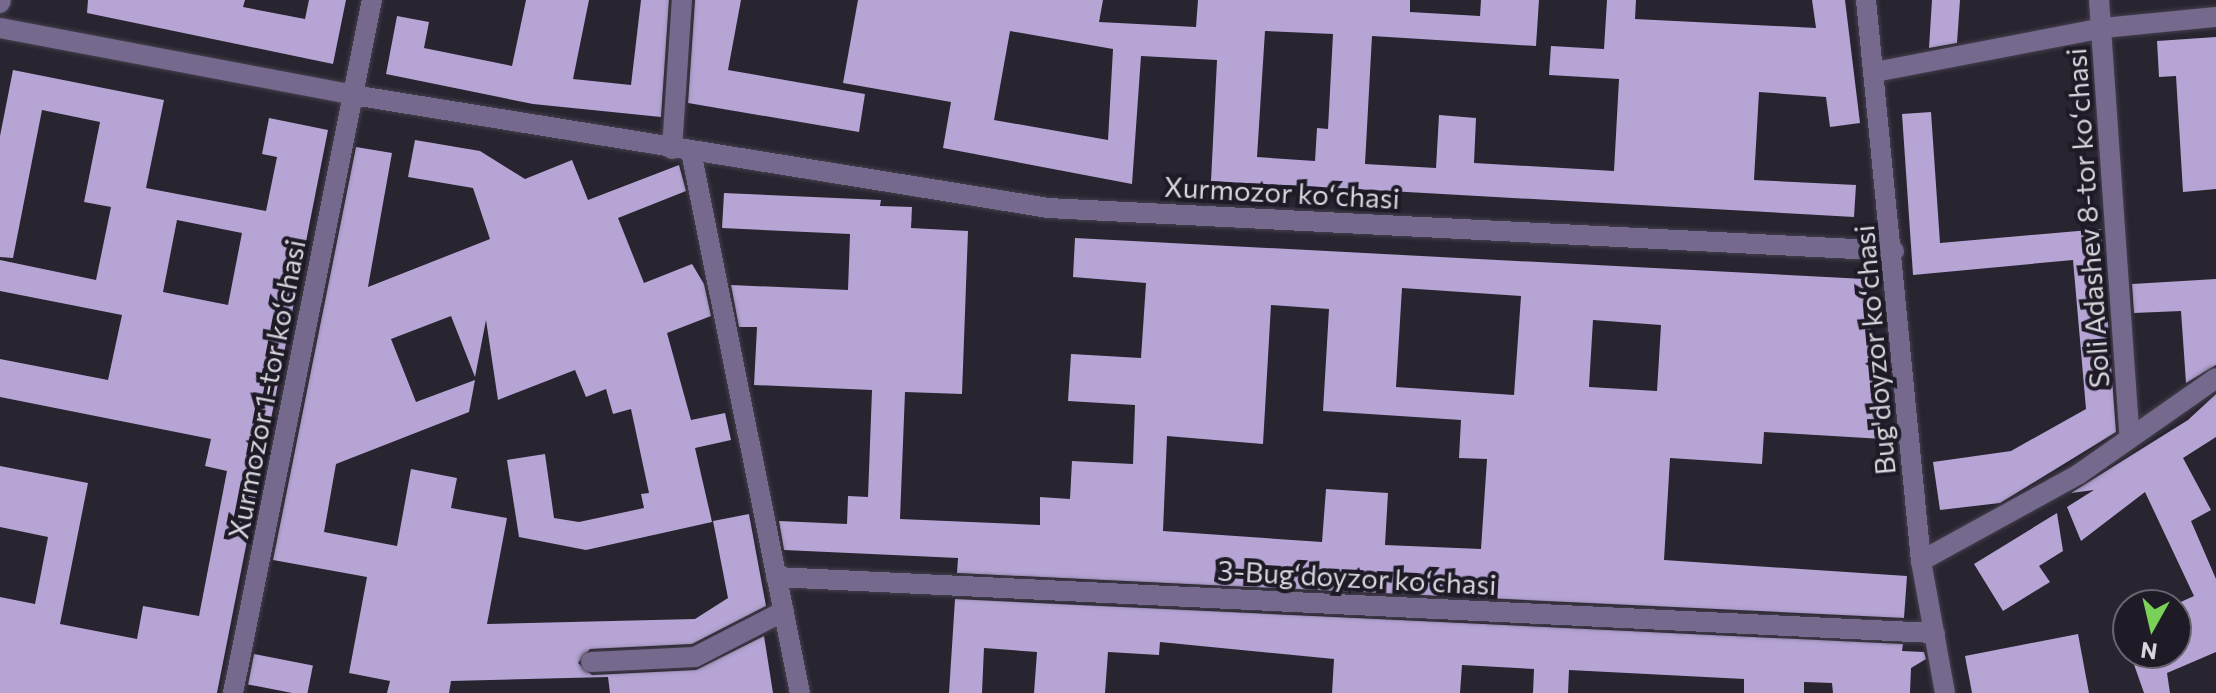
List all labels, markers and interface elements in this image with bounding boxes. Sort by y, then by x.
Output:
street label: Soli Adashev 8-tor koʻchasi [2058,47,2116,389]
street label: Xurmozor koʻchasi [1163,169,1401,215]
street label: Bug'doyzor koʻchasi [1846,224,1902,476]
street label: Xurmozor 1-tor koʻchasi [220,236,312,542]
street label: 3-Bugʻdoyzor koʻchasi [1217,553,1497,601]
north arrow [2112,589,2192,669]
text: N [2139,637,2159,666]

